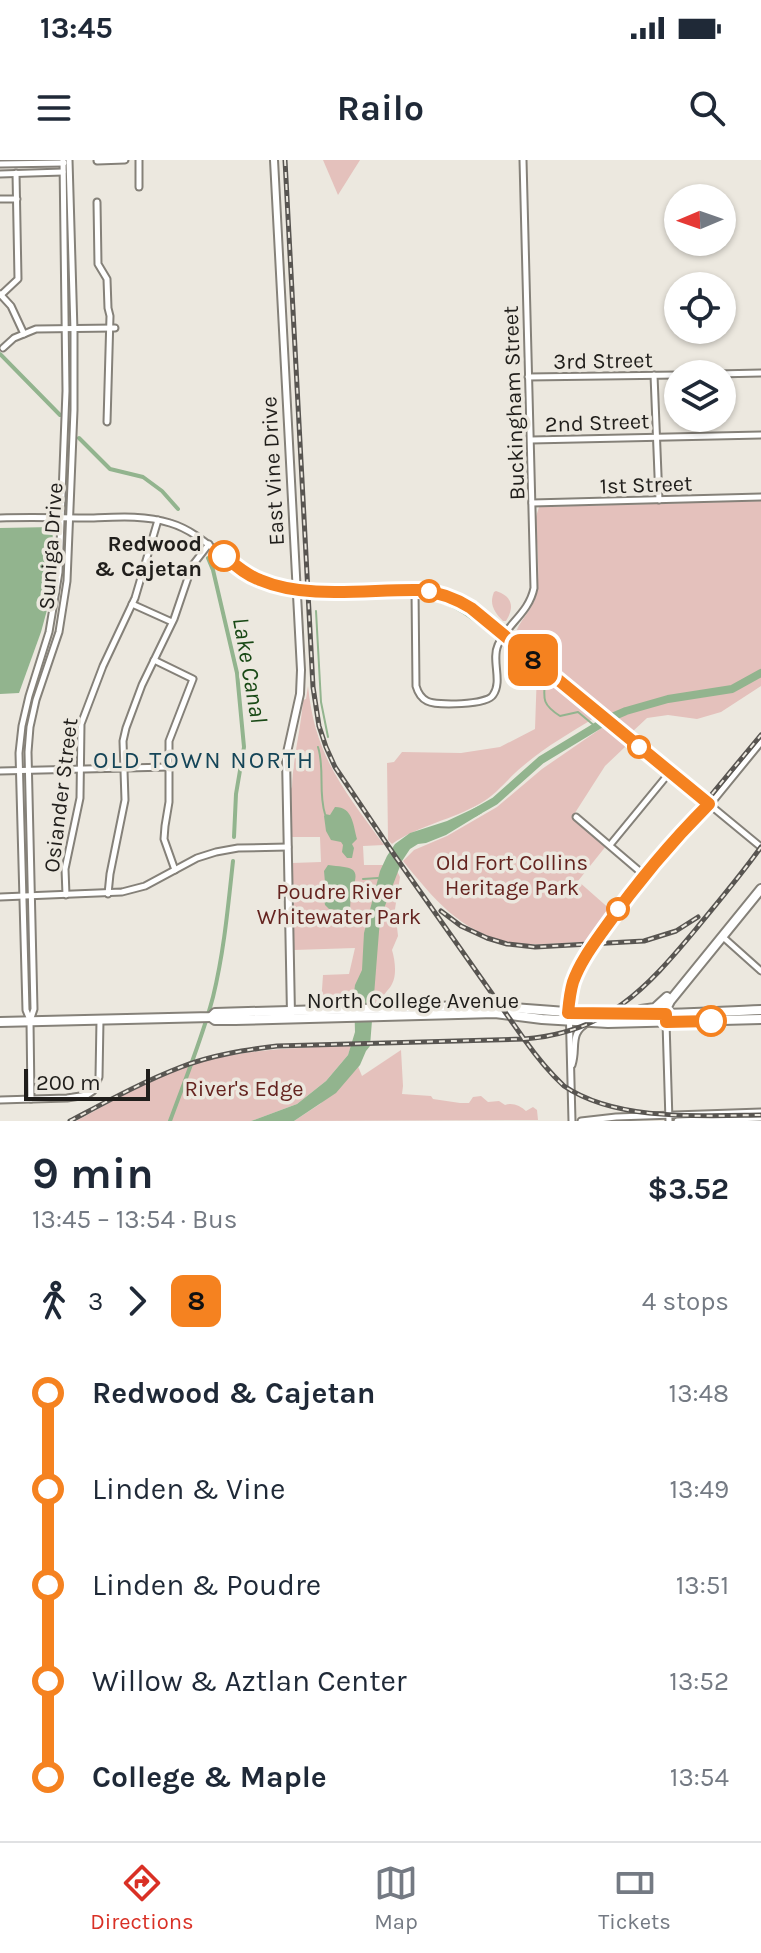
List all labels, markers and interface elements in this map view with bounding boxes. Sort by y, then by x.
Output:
text: 13:45 [40,10,113,46]
icon: menu [32,86,76,130]
icon: search [685,86,729,130]
text: Railo [337,87,424,129]
north arrow [664,184,736,256]
map controls [664,184,736,432]
button: locate [664,272,736,344]
street label: Buckingham Street [498,305,530,501]
street label: 3rd Street [553,347,653,375]
button: layers [664,360,736,432]
street label: East Vine Drive [256,396,290,546]
street label: 2nd Street [544,408,650,438]
street label: 1st Street [599,470,693,500]
street label: Suniga Drive [34,482,68,611]
place label: Redwood & Cajetan [94,531,202,582]
marker: Redwood & Cajetan [209,541,239,571]
unlabelled marker [418,580,440,602]
water label: Lake Canal [227,615,273,725]
line badge: 8 [507,634,559,686]
text: 8 [524,643,542,676]
street label: Osiander Street [39,716,83,874]
unlabelled marker [628,736,650,758]
district label: OLD TOWN NORTH [93,746,315,774]
park label: Old Fort Collins Heritage Park [436,850,588,901]
park label: Poudre River Whitewater Park [257,879,421,930]
unlabelled marker [607,898,629,920]
street label: North College Avenue [307,988,519,1014]
unlabelled marker [696,1006,726,1036]
scale bar [24,1065,150,1101]
text: 200 m [36,1070,101,1096]
park label: River's Edge [184,1076,304,1102]
text: 9 min [32,1148,154,1199]
text: $3.52 [648,1171,729,1207]
text: 13:45 – 13:54 · Bus [32,1204,237,1235]
icon: walk [32,1279,76,1323]
icon: forward [115,1279,159,1323]
text: 8 [187,1284,205,1317]
text: 3 [88,1286,103,1317]
text: 4 stops [642,1286,729,1317]
text: Redwood & Cajetan [92,1375,375,1411]
text: 13:48 [669,1378,729,1409]
text: Linden & Vine [92,1471,285,1507]
text: 13:49 [669,1474,729,1505]
text: Linden & Poudre [92,1567,321,1603]
text: 13:51 [676,1570,729,1601]
text: Willow & Aztlan Center [92,1663,407,1699]
text: 13:52 [669,1666,729,1697]
text: College & Maple [92,1759,327,1795]
text: 13:54 [670,1762,729,1793]
tab: Directions [90,1861,194,1935]
tab: Map [374,1861,418,1935]
tab: Tickets [598,1861,671,1935]

